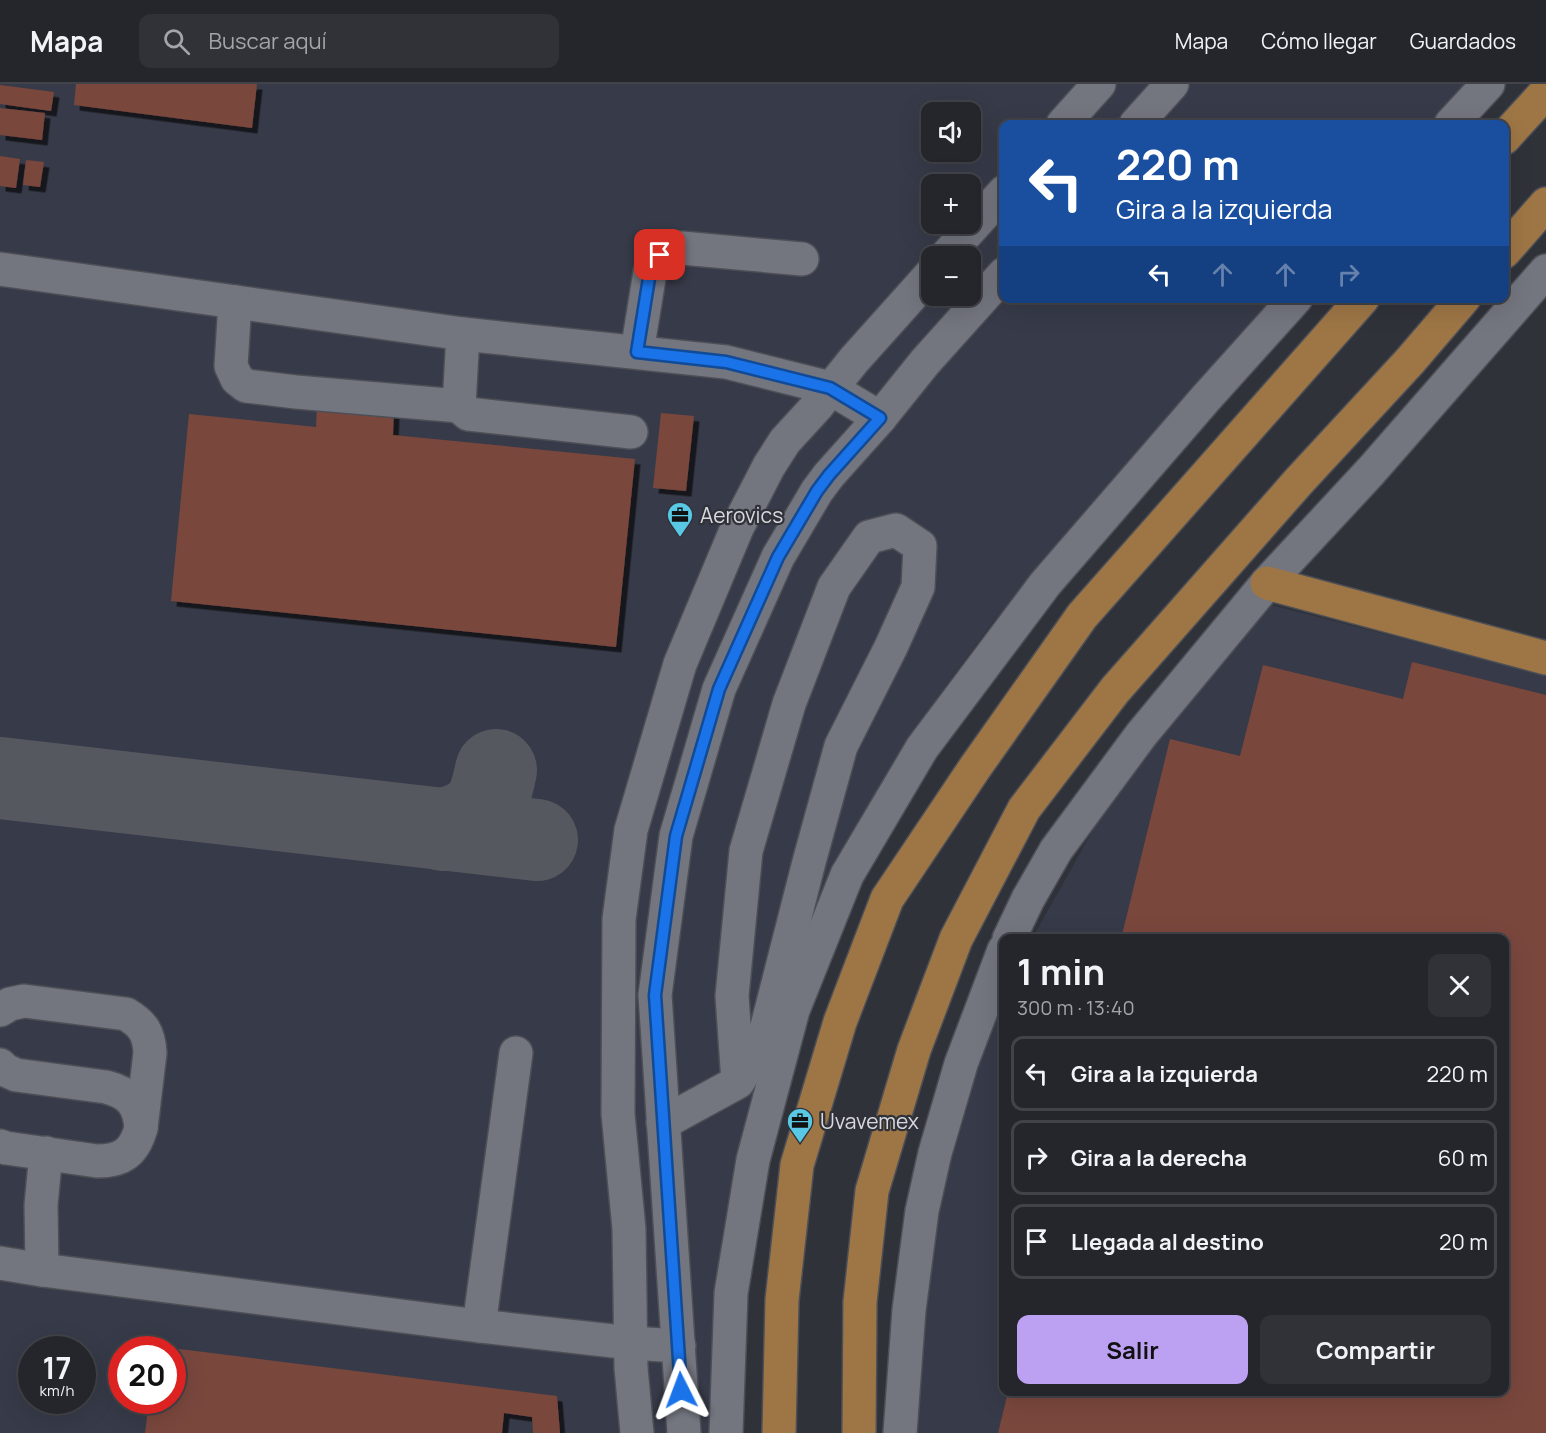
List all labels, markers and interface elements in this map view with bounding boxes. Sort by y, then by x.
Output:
search box [139,14,559,68]
text: Mapa [30,22,103,60]
icon: search [160,25,193,58]
text: Buscar aquí [208,26,327,56]
text: Mapa [1175,27,1228,55]
text: Cómo llegar [1261,27,1377,55]
text: Guardados [1410,27,1516,55]
map controls [921,102,981,306]
button: sound [921,102,981,162]
text: 220 m [1116,135,1240,193]
icon: left [1017,144,1095,222]
button: + [921,174,981,234]
text: Gira a la izquierda [1116,190,1332,227]
pin [634,229,685,280]
icon: arrive [643,238,676,271]
button: − [921,246,981,306]
icon: left [1143,258,1176,291]
icon: ahead [1206,258,1239,291]
icon: ahead [1269,258,1302,291]
icon: right [1332,258,1365,291]
office icon: Aerovics [665,500,695,538]
place label: Aerovics [700,501,783,529]
text: 1 min [1017,947,1105,996]
button: close [1428,954,1491,1017]
text: 300 m · 13:40 [1017,994,1135,1021]
icon: left [1020,1057,1053,1090]
text: Gira a la izquierda [1071,1059,1258,1089]
text: 220 m [1426,1059,1488,1089]
office icon: Uvavemex [785,1106,815,1144]
place label: Uvavemex [820,1107,919,1135]
icon: right [1020,1141,1053,1174]
text: Gira a la derecha [1071,1143,1247,1173]
text: 60 m [1438,1143,1488,1173]
icon: arrive [1020,1225,1053,1258]
text: Llegada al destino [1071,1227,1264,1257]
text: 20 m [1439,1227,1488,1257]
button: Salir [1017,1315,1248,1384]
button: Compartir [1260,1315,1491,1384]
speed limit sign: 20 [108,1336,186,1414]
text: 17 [42,1347,72,1388]
position arrow [649,1358,713,1422]
text: km/h [40,1380,74,1401]

